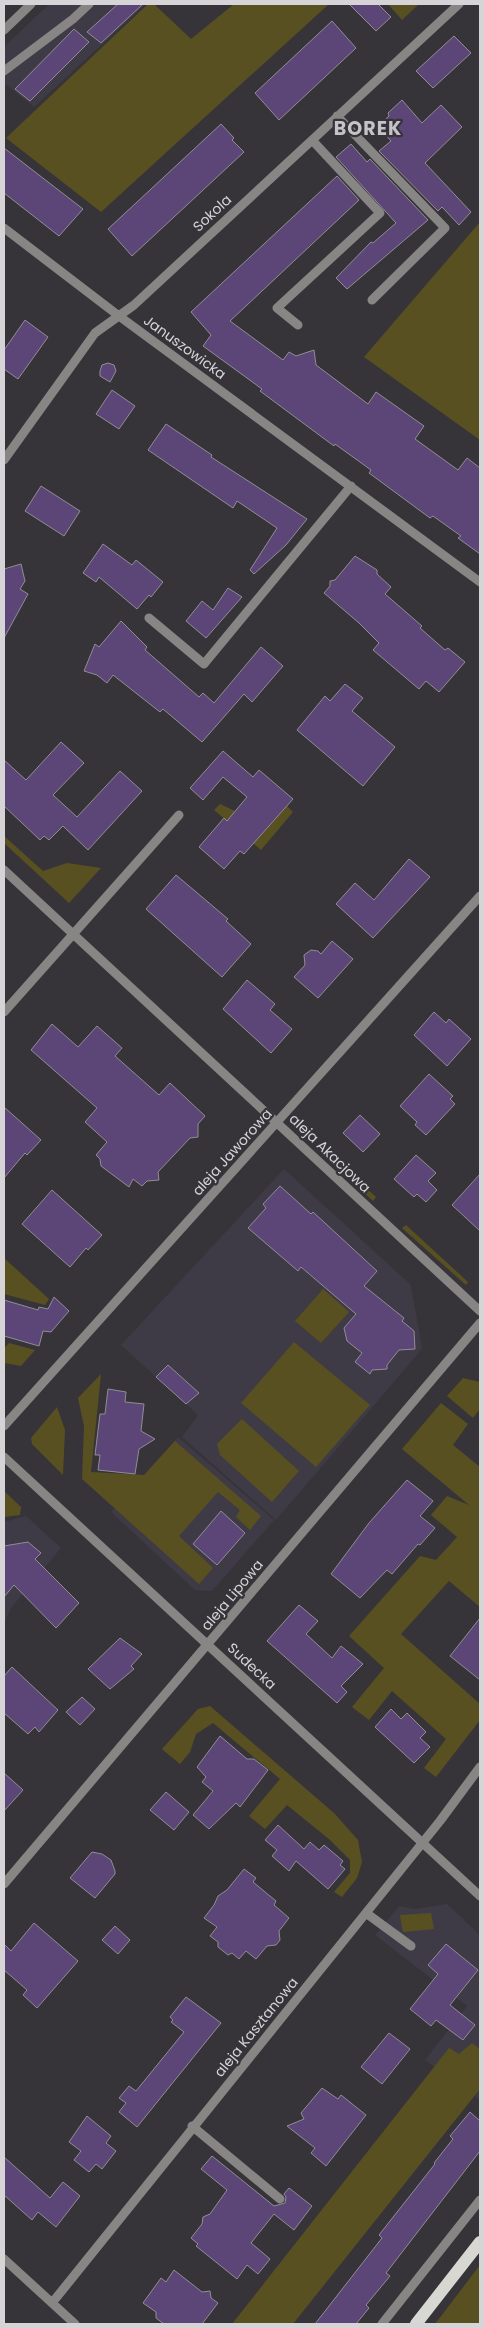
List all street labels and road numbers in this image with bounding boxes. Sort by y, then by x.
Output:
street label: Sokola [188,190,236,236]
street label: Januszowicka [140,310,230,384]
street label: aleja Jaworowa [188,1104,276,1200]
street label: aleja Akacjowa [285,1109,375,1197]
street label: aleja Lipowa [196,1555,268,1635]
street label: Sudecka [223,1638,281,1694]
street label: aleja Kasztanowa [209,1973,303,2081]

